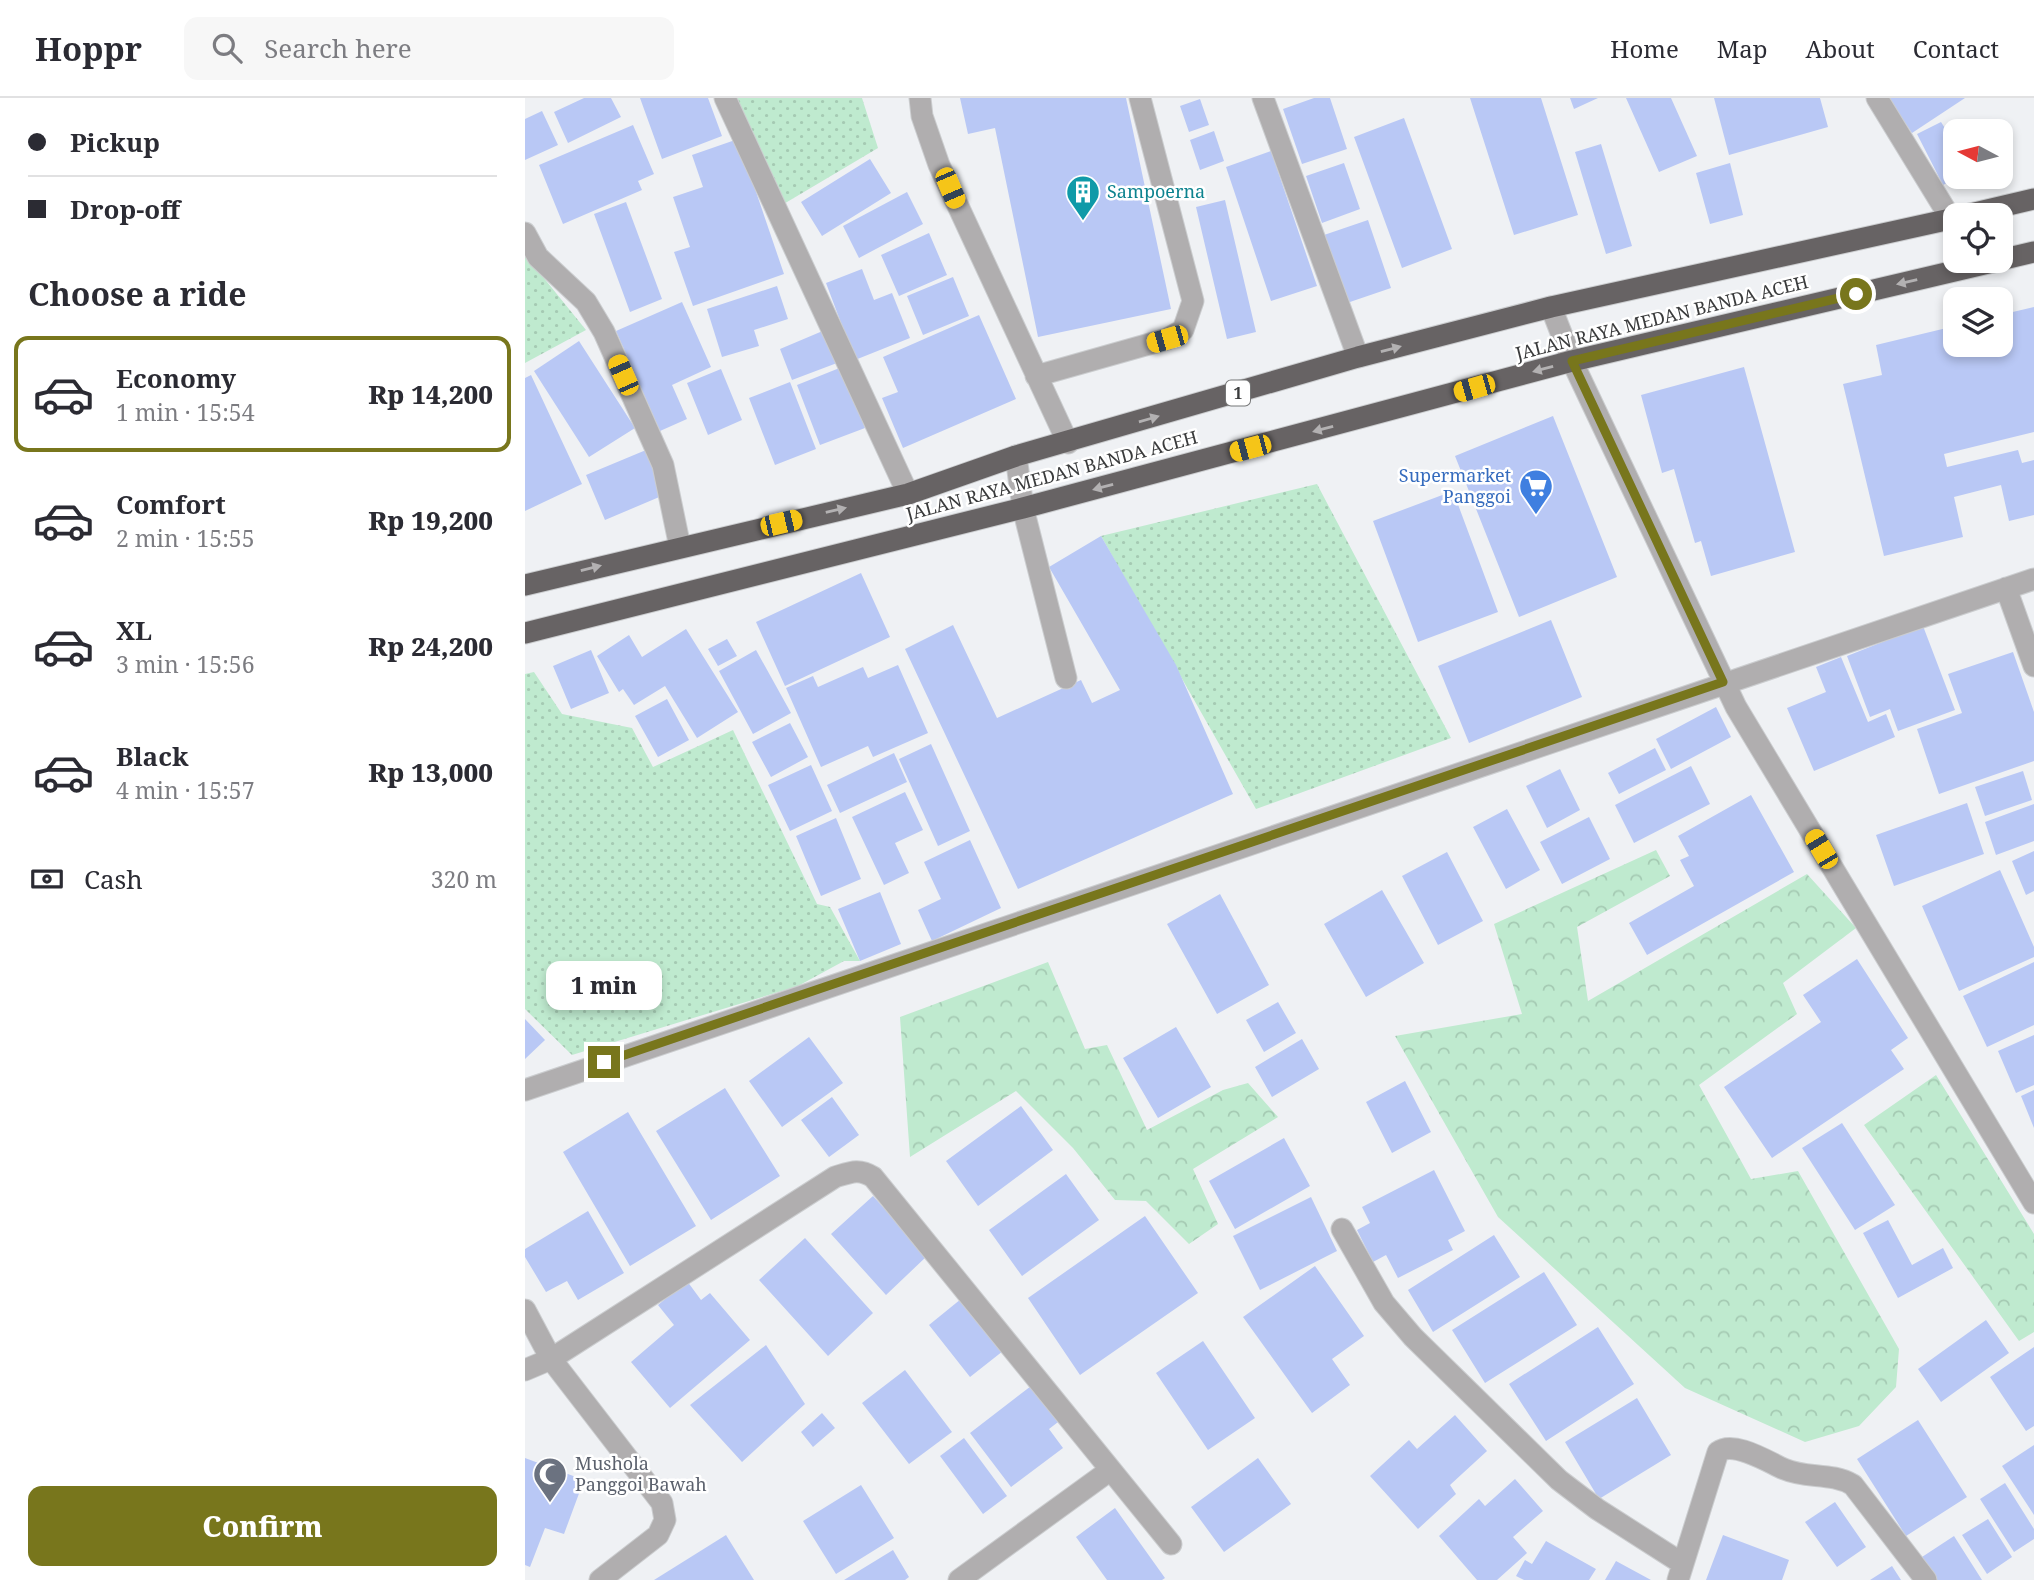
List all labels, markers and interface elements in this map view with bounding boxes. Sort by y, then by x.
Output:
search box [184,17,674,80]
text: Hoppr [35,26,142,71]
icon: search [208,29,246,67]
text: Search here [264,30,412,66]
text: Home [1610,32,1679,65]
text: Map [1717,32,1768,65]
text: About [1806,32,1875,65]
text: Contact [1913,32,1999,65]
north arrow [1943,119,2013,189]
map controls [1943,119,2013,357]
text: Pickup [70,124,160,160]
car [933,165,968,211]
building icon: Sampoerna [1064,173,1102,222]
place label: Sampoerna [1107,179,1205,203]
text: Drop-off [70,191,180,227]
button: locate [1943,203,2013,273]
street label: JALAN RAYA MEDAN BANDA ACEH [1512,269,1811,365]
text: Choose a ride [28,272,247,315]
one-way arrow [1896,277,1918,288]
route start [1840,278,1872,310]
button: layers [1943,287,2013,357]
car [1144,323,1191,355]
one-way arrow [1380,343,1402,354]
car [605,352,642,398]
text: Economy [116,360,236,396]
icon: car [32,363,95,426]
one-way arrow [1531,364,1553,375]
car [1451,372,1498,404]
text: Rp 14,200 [368,376,493,412]
road number: 1 [1226,380,1250,406]
text: 1 min · 15:54 [116,396,254,428]
one-way arrow [1138,414,1159,424]
one-way arrow [1312,424,1334,435]
street label: JALAN RAYA MEDAN BANDA ACEH [902,425,1200,526]
car [1227,432,1274,464]
place label: Supermarket Panggoi [1399,463,1511,508]
supermarket icon: Supermarket Panggoi [1517,467,1555,516]
one-way arrow [1092,482,1114,493]
text: Comfort [116,486,226,522]
icon: car [32,489,95,552]
text: Rp 19,200 [368,502,493,538]
one-way arrow [826,504,848,515]
car [759,508,804,538]
text: 2 min · 15:55 [116,522,254,554]
one-way arrow [580,563,602,574]
text: XL [116,612,152,648]
icon: car [32,615,95,678]
text: Rp 24,200 [368,628,493,664]
text: 3 min · 15:56 [116,648,254,680]
text: Black [116,738,189,774]
icon: car [32,741,95,804]
text: Rp 13,000 [368,754,493,790]
text: 4 min · 15:57 [116,774,254,806]
car [1802,826,1841,872]
icon: cash [28,860,66,898]
text: Cash [84,861,143,897]
text: 320 m [431,863,497,895]
callout: 1 min [546,960,662,1010]
text: 1 min [571,969,637,1001]
route end [588,1046,620,1078]
place label: Mushola Panggoi Bawah [575,1451,707,1496]
mosque icon: Mushola Panggoi Bawah [531,1455,569,1504]
button: Confirm [28,1486,497,1566]

